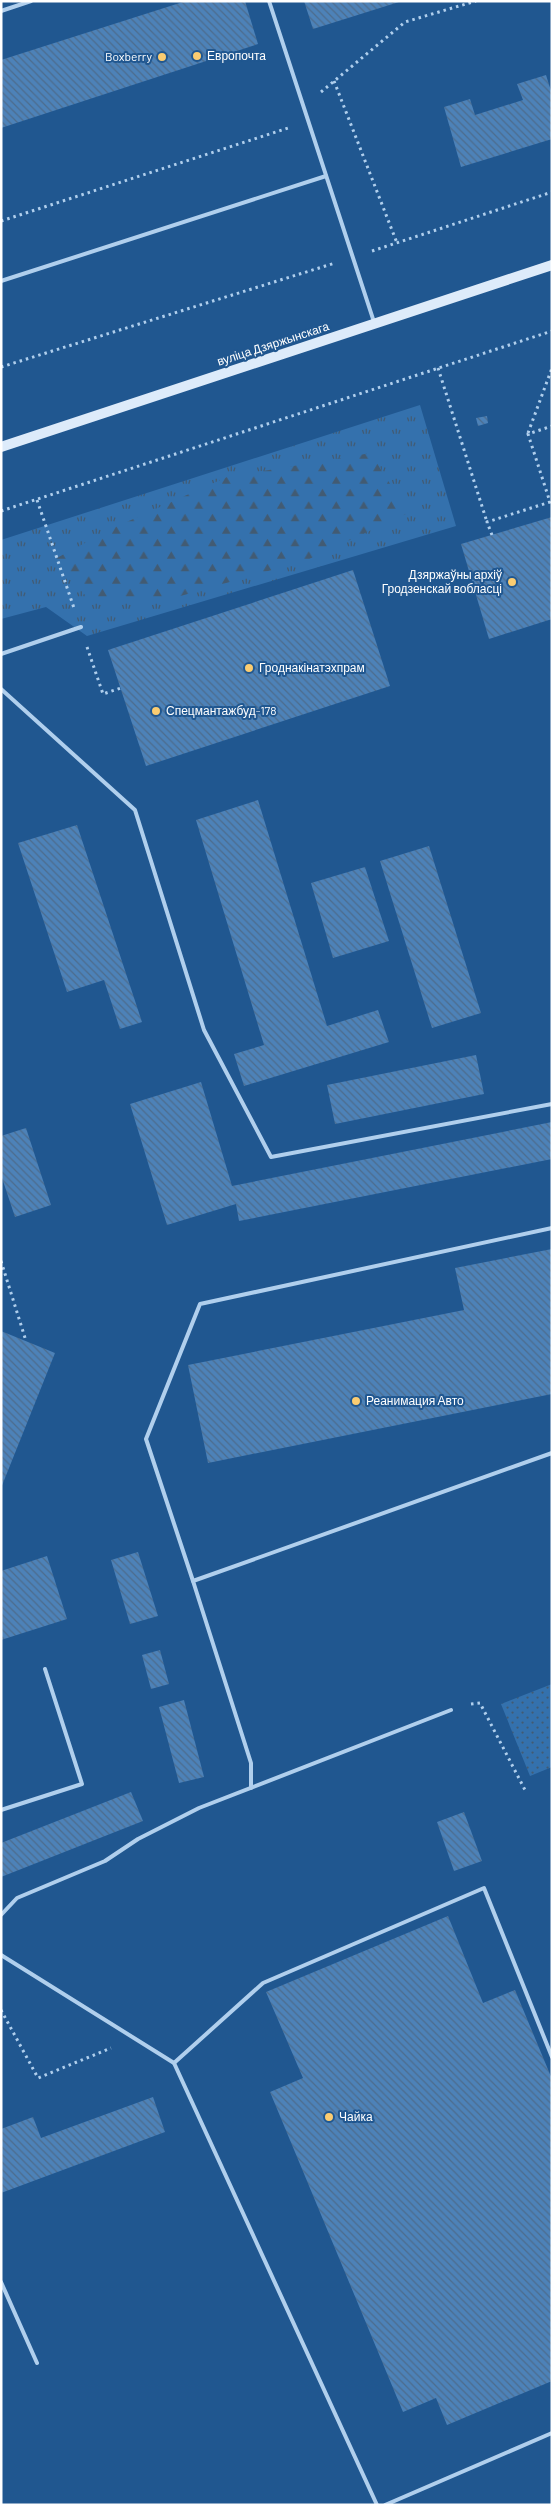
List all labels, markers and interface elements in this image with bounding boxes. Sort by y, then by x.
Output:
place label: Европочта [207,48,266,63]
place label: Boxberry [105,49,152,63]
marker: Европочта [191,50,203,62]
marker: Boxberry [156,51,168,63]
street label: вуліца Дзяржынскага [215,318,331,369]
place label: Дзяржаўны архіў Гродзенскай вобласці [382,567,502,596]
marker: Дзяржаўны архіў Гродзенскай вобласці [506,576,518,588]
place label: Гроднакінатэхпрам [259,660,365,675]
marker: Гроднакінатэхпрам [243,662,255,674]
place label: Спецмантажбуд-178 [166,703,277,718]
marker: Спецмантажбуд-178 [150,705,162,717]
place label: Реанимация Авто [366,1393,464,1408]
marker: Реанимация Авто [350,1395,362,1407]
place label: Чайка [339,2109,373,2123]
marker: Чайка [323,2111,335,2123]

